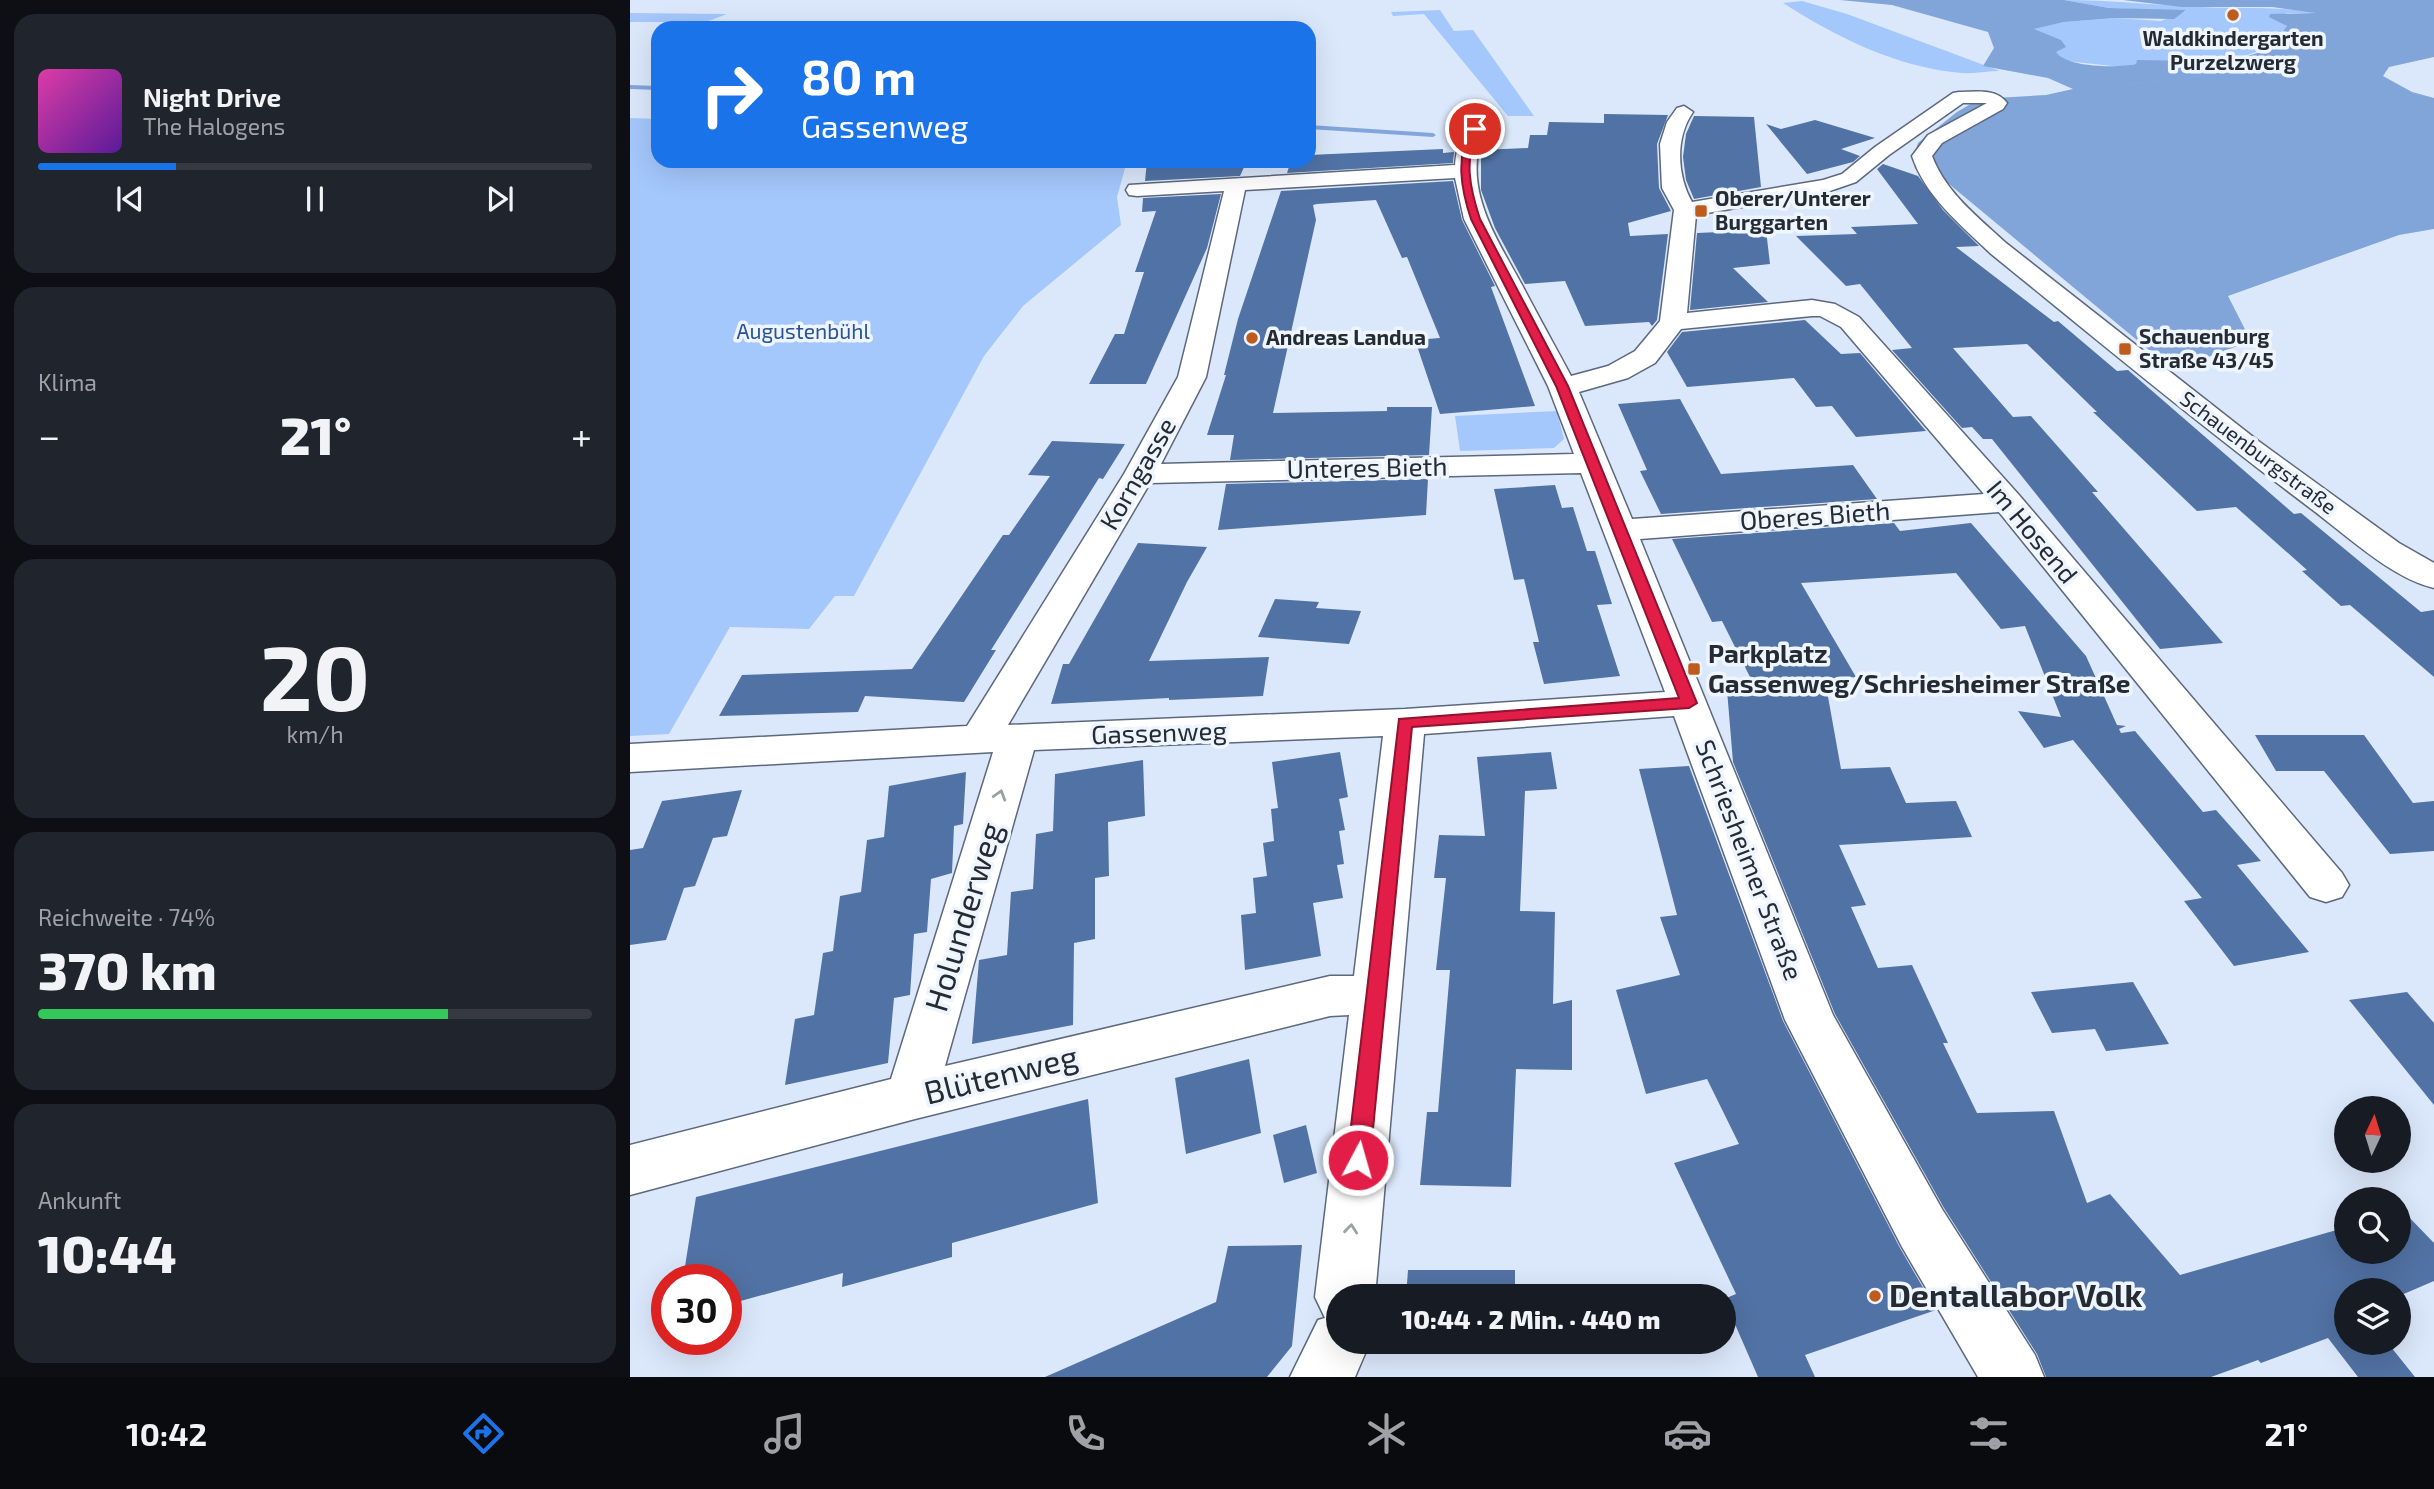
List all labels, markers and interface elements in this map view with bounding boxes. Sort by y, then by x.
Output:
marker: Waldkindergarten Purzelzwerg [2225,7,2241,23]
place label: Waldkindergarten Purzelzwerg [2142,25,2324,74]
text: 80 m [801,46,916,105]
icon: right [686,49,777,140]
text: Night Drive [143,81,281,112]
pin [1445,99,1505,159]
text: Gassenweg [801,106,968,144]
icon: arrive [1456,110,1494,148]
text: The Halogens [143,112,285,140]
icon: previous [111,180,149,218]
icon: pause [296,180,334,218]
icon: next [481,180,519,218]
place label: Oberer/Unterer Burggarten [1715,185,1871,234]
marker: Oberer/Unterer Burggarten [1693,203,1709,219]
park label: Augustenbühl [736,318,870,343]
place label: Schauenburg Straße 43/45 [2139,323,2274,372]
place label: Andreas Landua [1266,324,1426,349]
marker: Andreas Landua [1244,330,1260,346]
marker: Schauenburg Straße 43/45 [2117,341,2133,357]
text: Klima [38,368,97,396]
street label: Schauenburgstraße [2176,385,2342,519]
text: 21° [280,403,351,465]
text: − [38,412,60,458]
text: + [571,412,592,458]
street label: Korngasse [1092,412,1181,535]
street label: Unteres Bieth [1286,450,1448,483]
street label: Im Hosend [1981,473,2085,589]
street label: Oberes Bieth [1739,494,1891,535]
text: 20 [260,620,370,729]
place label: Parkplatz Gassenweg/Schriesheimer Straße [1708,637,2131,698]
marker: Parkplatz Gassenweg/Schriesheimer Straße [1686,661,1702,677]
street label: Gassenweg [1090,714,1227,749]
text: km/h [286,720,344,748]
street label: Schriesheimer Straße [1690,735,1811,984]
one-way arrow [991,790,1006,802]
street label: Holunderweg [915,817,1009,1015]
text: Reichweite · 74% [38,903,215,931]
text: 370 km [38,938,217,1000]
street label: Blütenweg [920,1036,1081,1110]
north arrow [2334,1096,2412,1172]
map controls [2334,1096,2411,1355]
position arrow [1321,1123,1395,1197]
text: Ankunft [38,1186,121,1214]
button: search [2334,1187,2411,1264]
text: 10:44 [38,1221,176,1283]
one-way arrow [1344,1223,1359,1235]
speed limit sign: 30 [651,1264,742,1355]
place label: Dentallabor Volk [1889,1275,2142,1313]
button: layers [2334,1278,2411,1355]
marker: Dentallabor Volk [1867,1288,1883,1304]
text: 10:44 · 2 Min. · 440 m [1401,1303,1661,1334]
icon: directions [459,1409,508,1458]
icon: music [760,1409,809,1458]
icon: phone [1061,1409,1110,1458]
icon: climate [1362,1409,1411,1458]
icon: car [1663,1409,1712,1458]
icon: filters [1964,1409,2013,1458]
text: 10:42 [126,1414,207,1452]
text: 21° [2265,1414,2308,1452]

